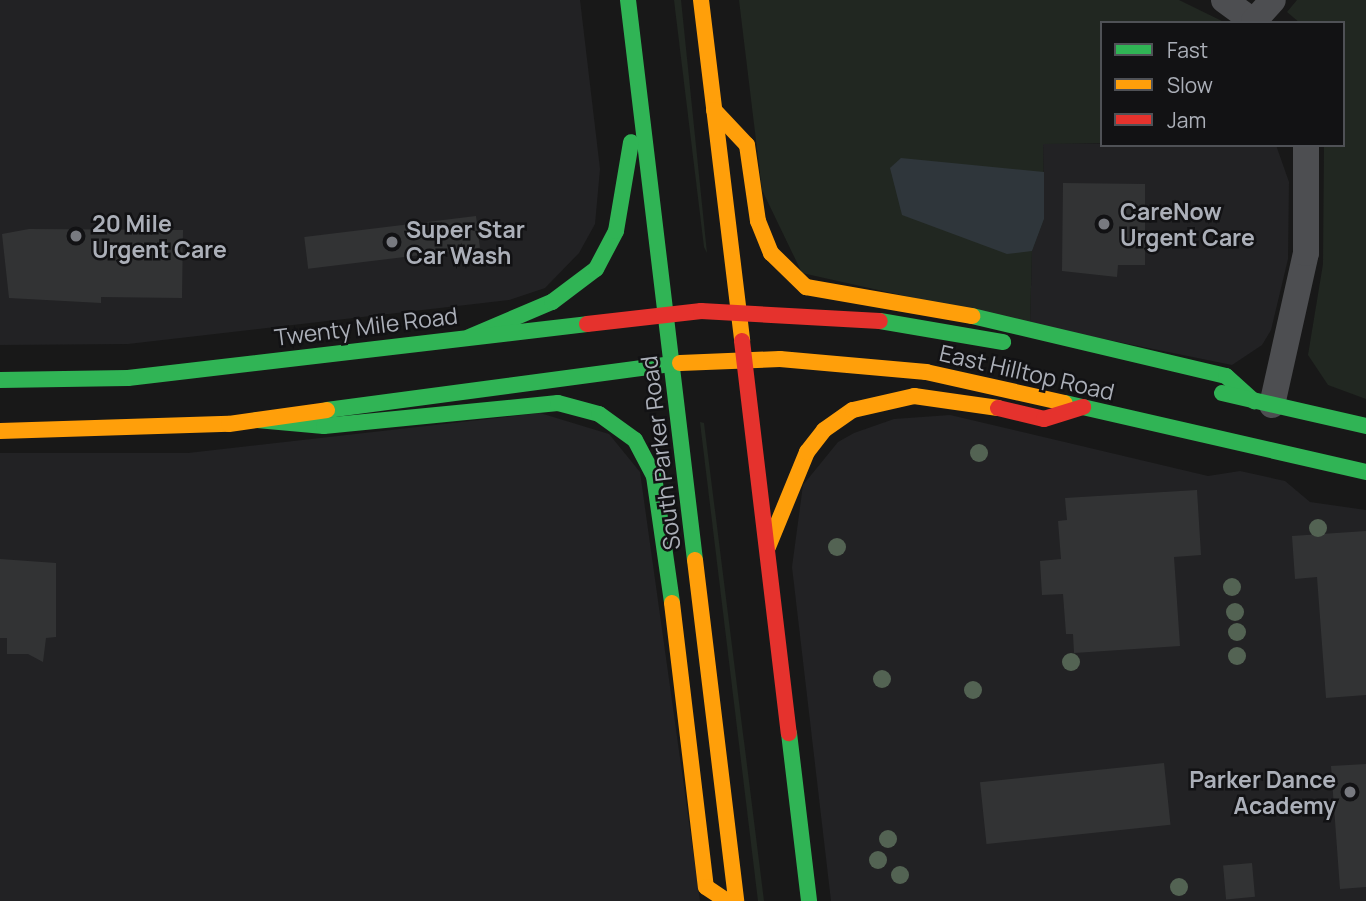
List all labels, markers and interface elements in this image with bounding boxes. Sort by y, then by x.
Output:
legend [1100,21,1345,147]
text: Fast [1167,36,1208,64]
text: Slow [1167,71,1213,99]
text: Jam [1167,106,1206,134]
place label: CareNow Urgent Care [1120,197,1255,251]
place label: 20 Mile Urgent Care [92,209,227,263]
marker: CareNow Urgent Care [1094,214,1114,234]
place label: Super Star Car Wash [406,215,525,269]
marker: 20 Mile Urgent Care [66,226,86,246]
marker: Super Star Car Wash [384,234,400,250]
street label: Twenty Mile Road [273,301,459,351]
street label: East Hilltop Road [937,338,1117,406]
street label: South Parker Road [634,354,686,552]
place label: Parker Dance Academy [1189,765,1336,819]
marker: Parker Dance Academy [1342,784,1358,800]

